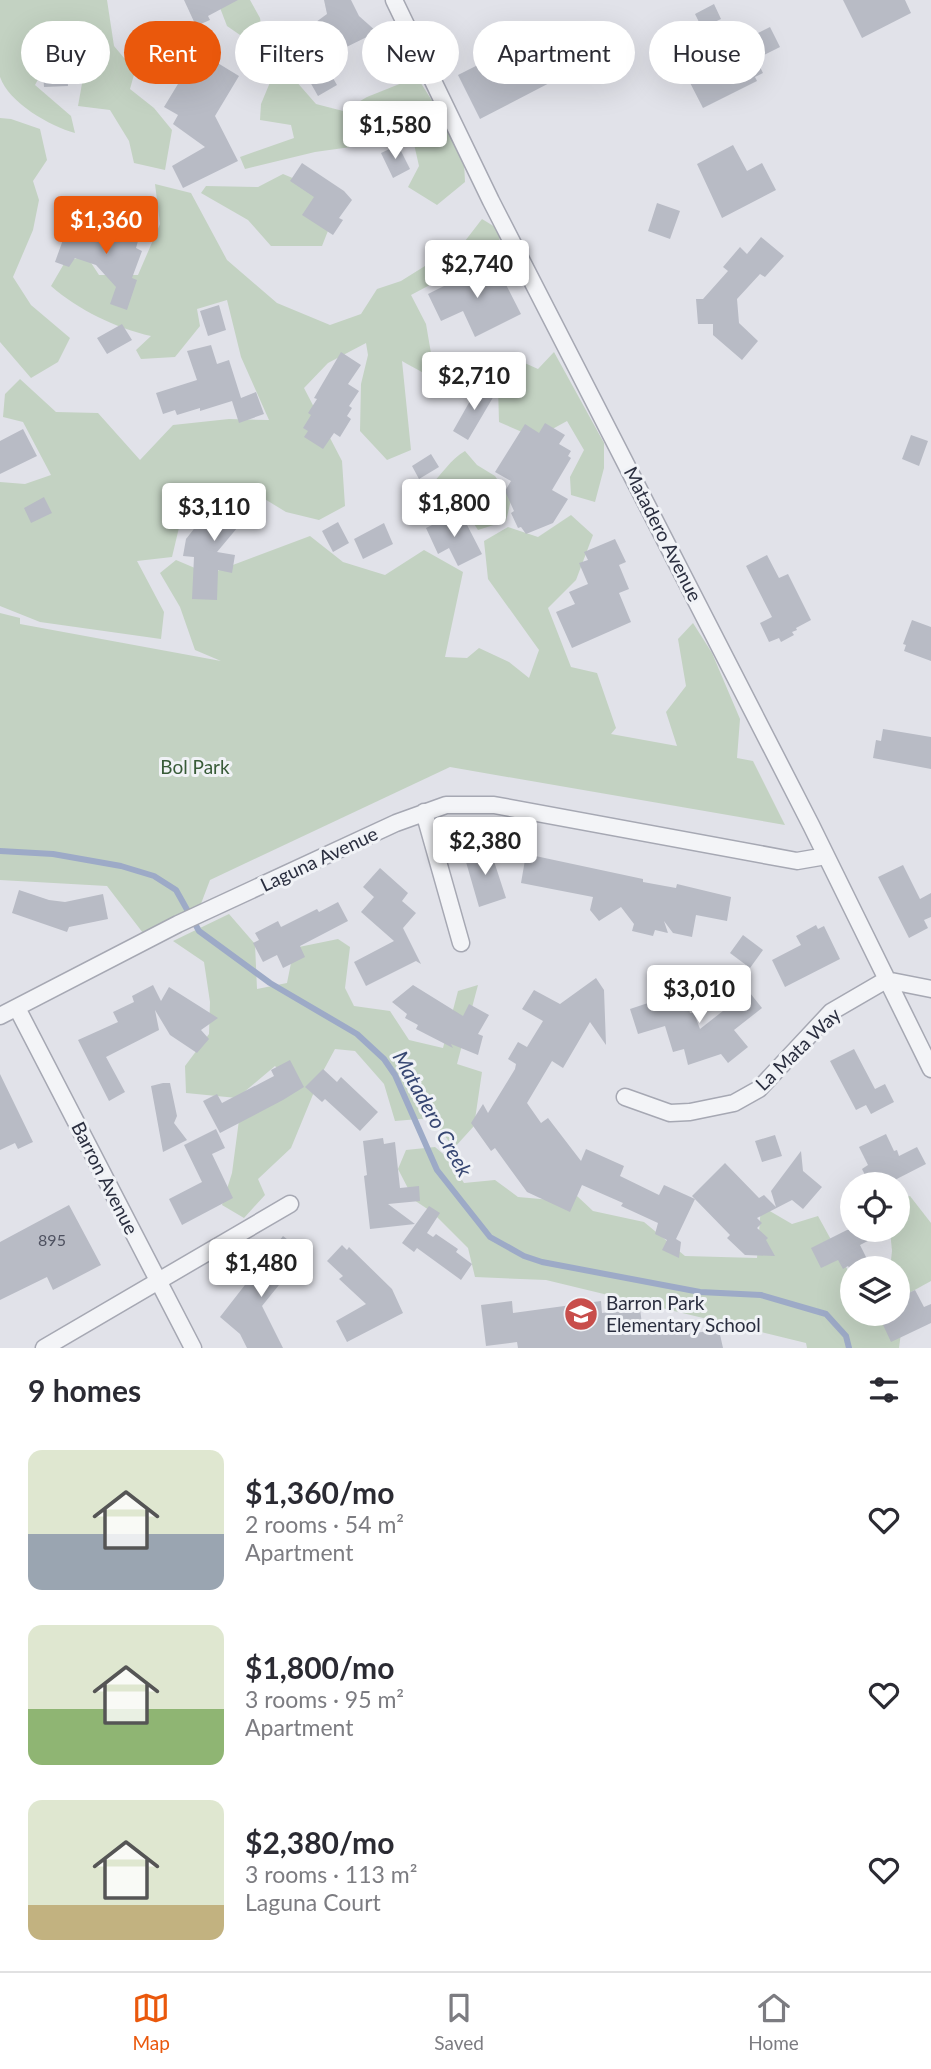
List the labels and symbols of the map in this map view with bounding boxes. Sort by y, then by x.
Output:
pin: $1,580 [338,102,452,161]
pin: $1,360 [49,196,163,256]
pin: $2,740 [420,240,534,300]
pin: $2,710 [417,352,531,412]
street label: Matadero Avenue [620,463,707,605]
pin: $1,800 [397,480,511,539]
pin: $3,110 [157,484,271,543]
park label: Bol Park [160,755,230,778]
pin: $2,380 [428,818,542,877]
street label: Laguna Avenue [256,821,381,896]
pin: $3,010 [642,965,756,1025]
street label: La Mata Way [750,1002,845,1095]
water label: Matadero Creek [388,1046,479,1181]
street label: Barron Avenue [67,1118,144,1238]
house number: 895 [38,1230,66,1249]
pin: $1,480 [204,1240,318,1299]
place label: Barron Park Elementary School [606,1291,761,1336]
school or university icon: Barron Park Elementary School [562,1295,600,1333]

